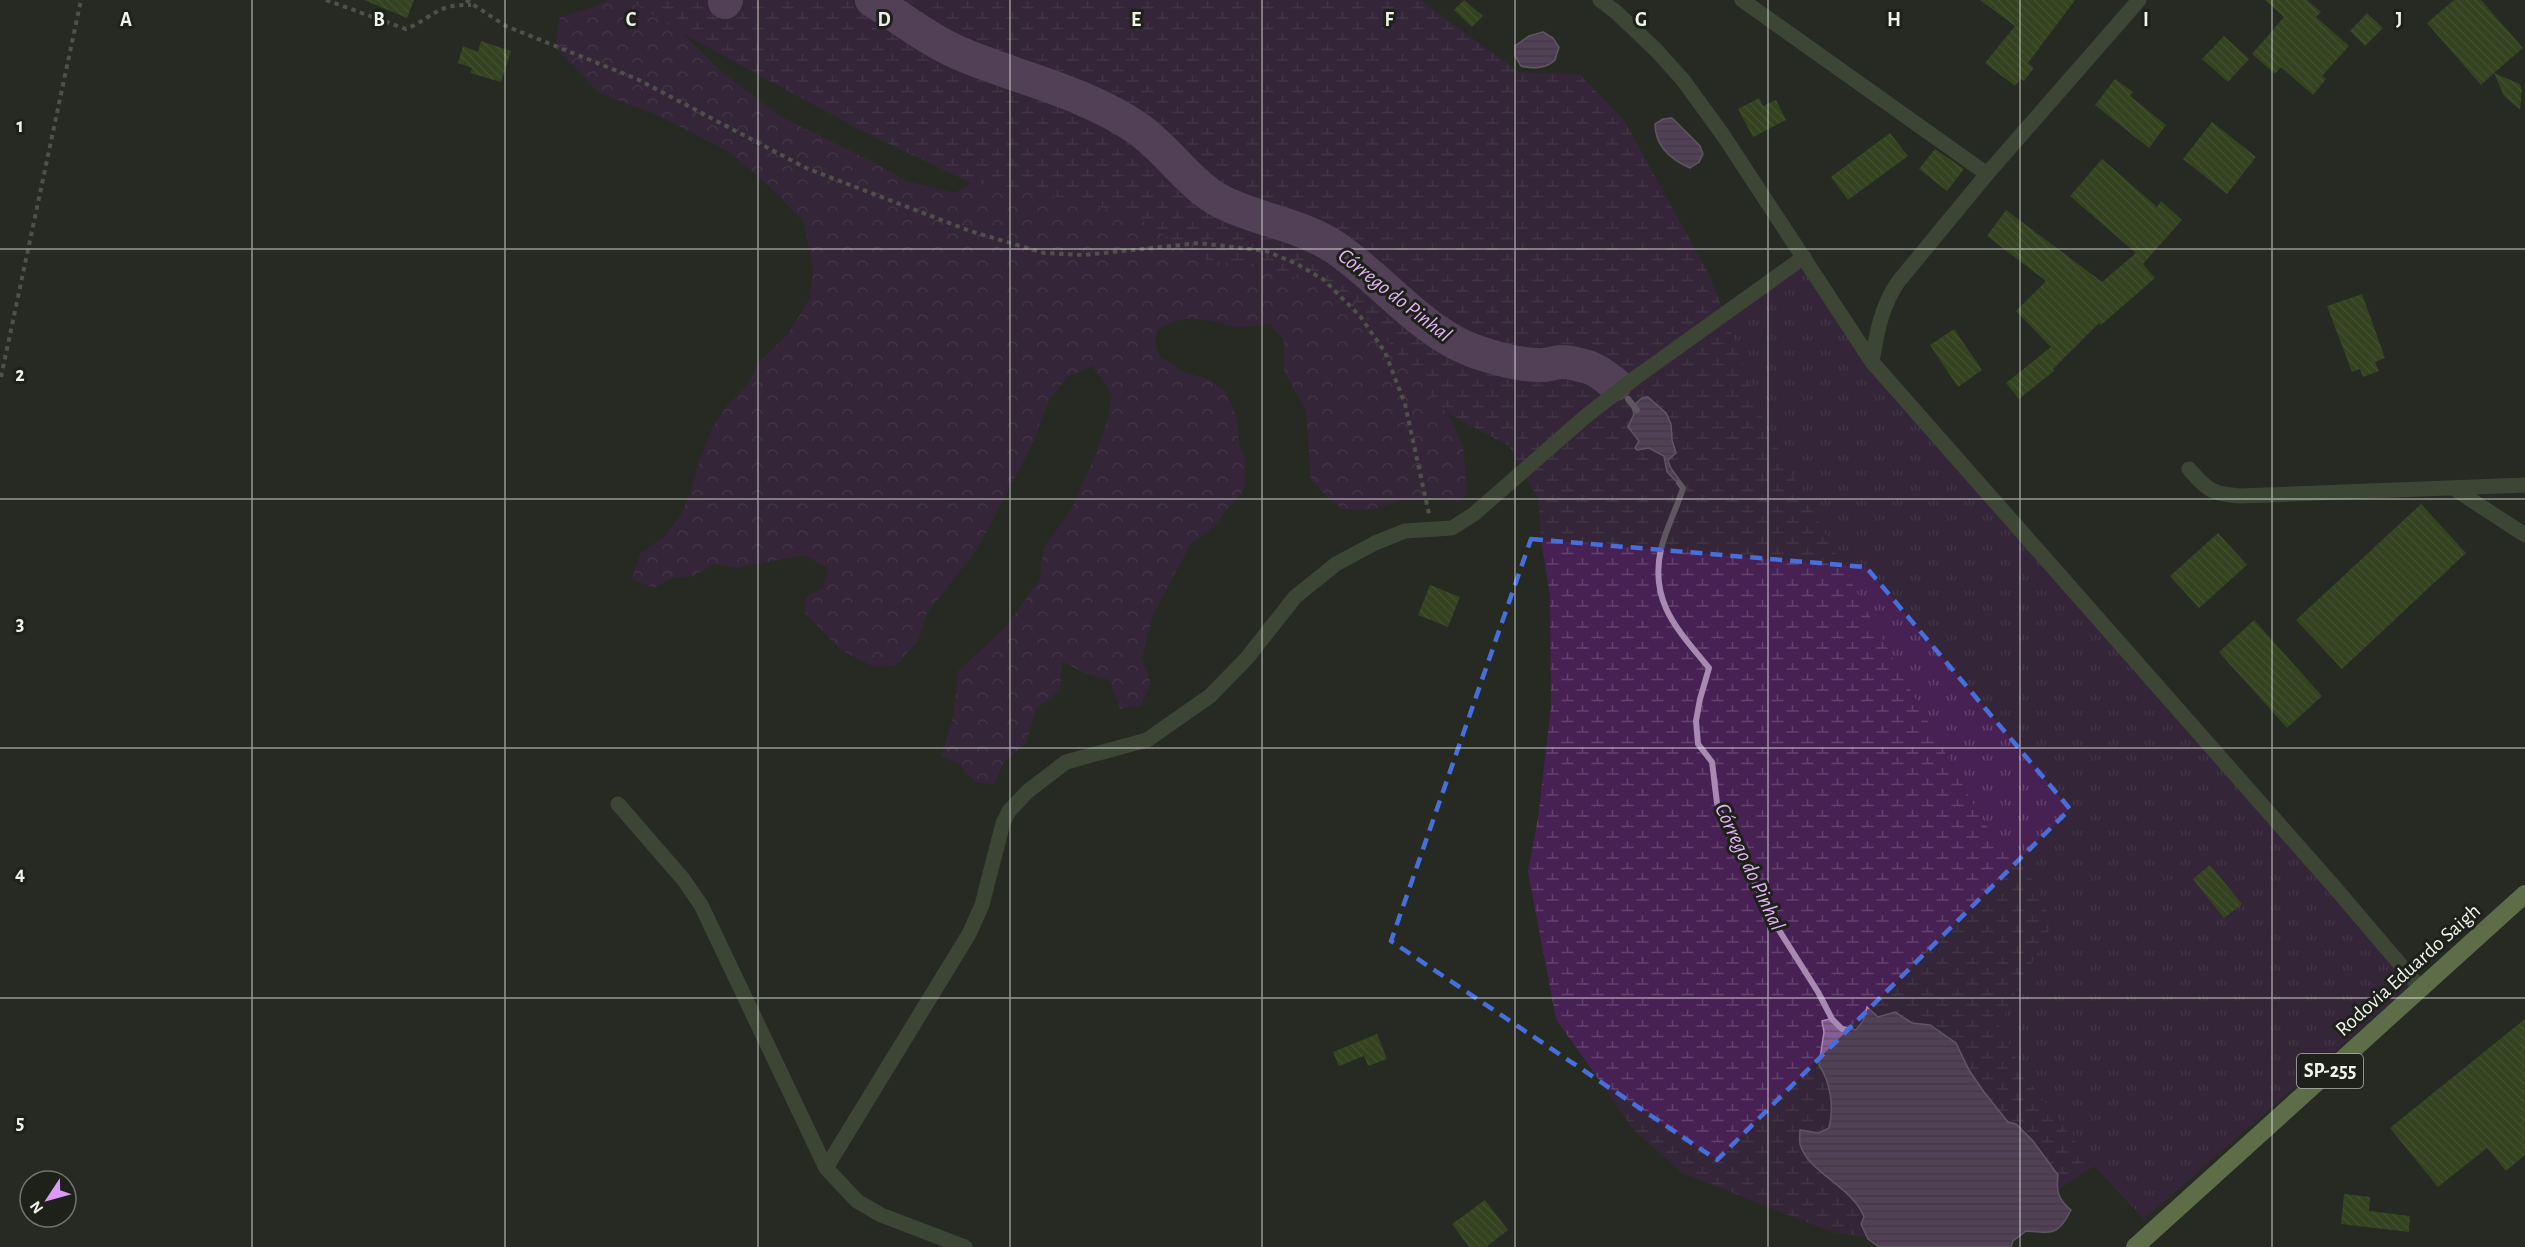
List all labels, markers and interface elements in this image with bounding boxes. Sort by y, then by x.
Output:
text: A [120,10,132,30]
text: B [373,10,385,30]
text: C [626,10,637,30]
text: D [877,10,891,30]
text: E [1131,10,1141,30]
text: F [1384,10,1394,30]
text: G [1635,10,1647,30]
text: H [1887,10,1901,30]
text: I [2143,10,2149,30]
text: J [2396,10,2402,30]
text: 1 [16,116,24,136]
water label: Córrego do Pinhal [1334,244,1456,346]
text: 2 [15,365,25,385]
text: 3 [16,614,24,634]
water label: Córrego do Pinhal [1711,800,1789,934]
text: 4 [15,864,25,884]
street label: Rodovia Eduardo Saigh [2332,900,2484,1040]
road number: SP-255 [2297,1054,2363,1088]
text: 5 [16,1113,24,1133]
north arrow [18,1169,78,1229]
text: N [27,1198,46,1216]

